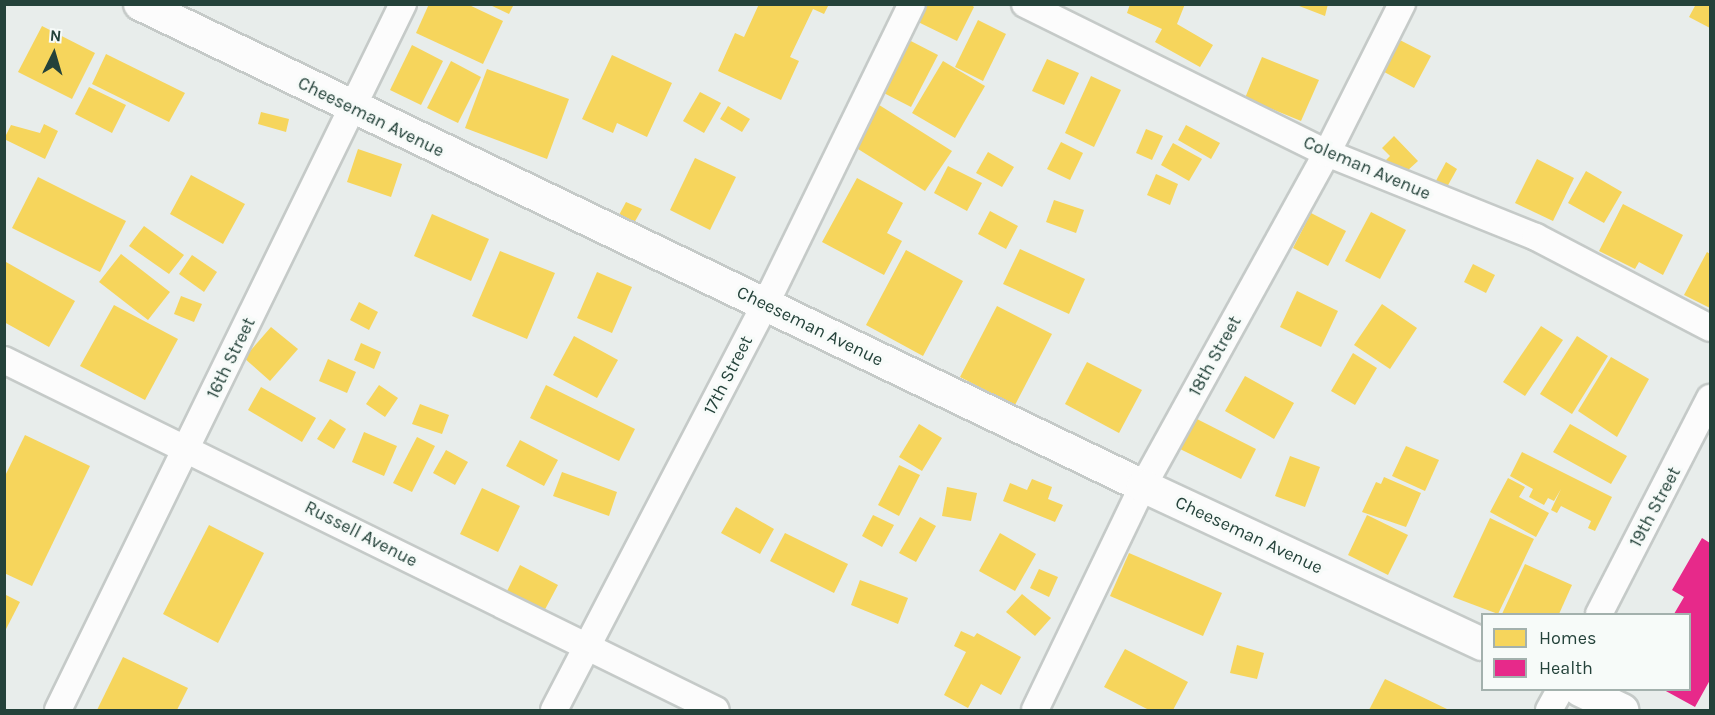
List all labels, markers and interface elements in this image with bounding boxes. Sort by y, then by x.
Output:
north arrow [24,24,84,84]
text: N [49,26,62,46]
street label: Cheeseman Avenue [294,72,448,162]
street label: Coleman Avenue [1300,131,1434,205]
street label: Cheeseman Avenue [733,281,887,371]
street label: 18th Street [1184,312,1246,400]
street label: 16th Street [202,314,260,402]
street label: 17th Street [699,332,757,418]
street label: 19th Street [1625,463,1685,551]
street label: Cheeseman Avenue [1172,491,1326,579]
street label: Russell Avenue [301,496,421,572]
legend [1481,613,1691,691]
text: Homes [1539,627,1596,649]
text: Health [1539,657,1593,679]

